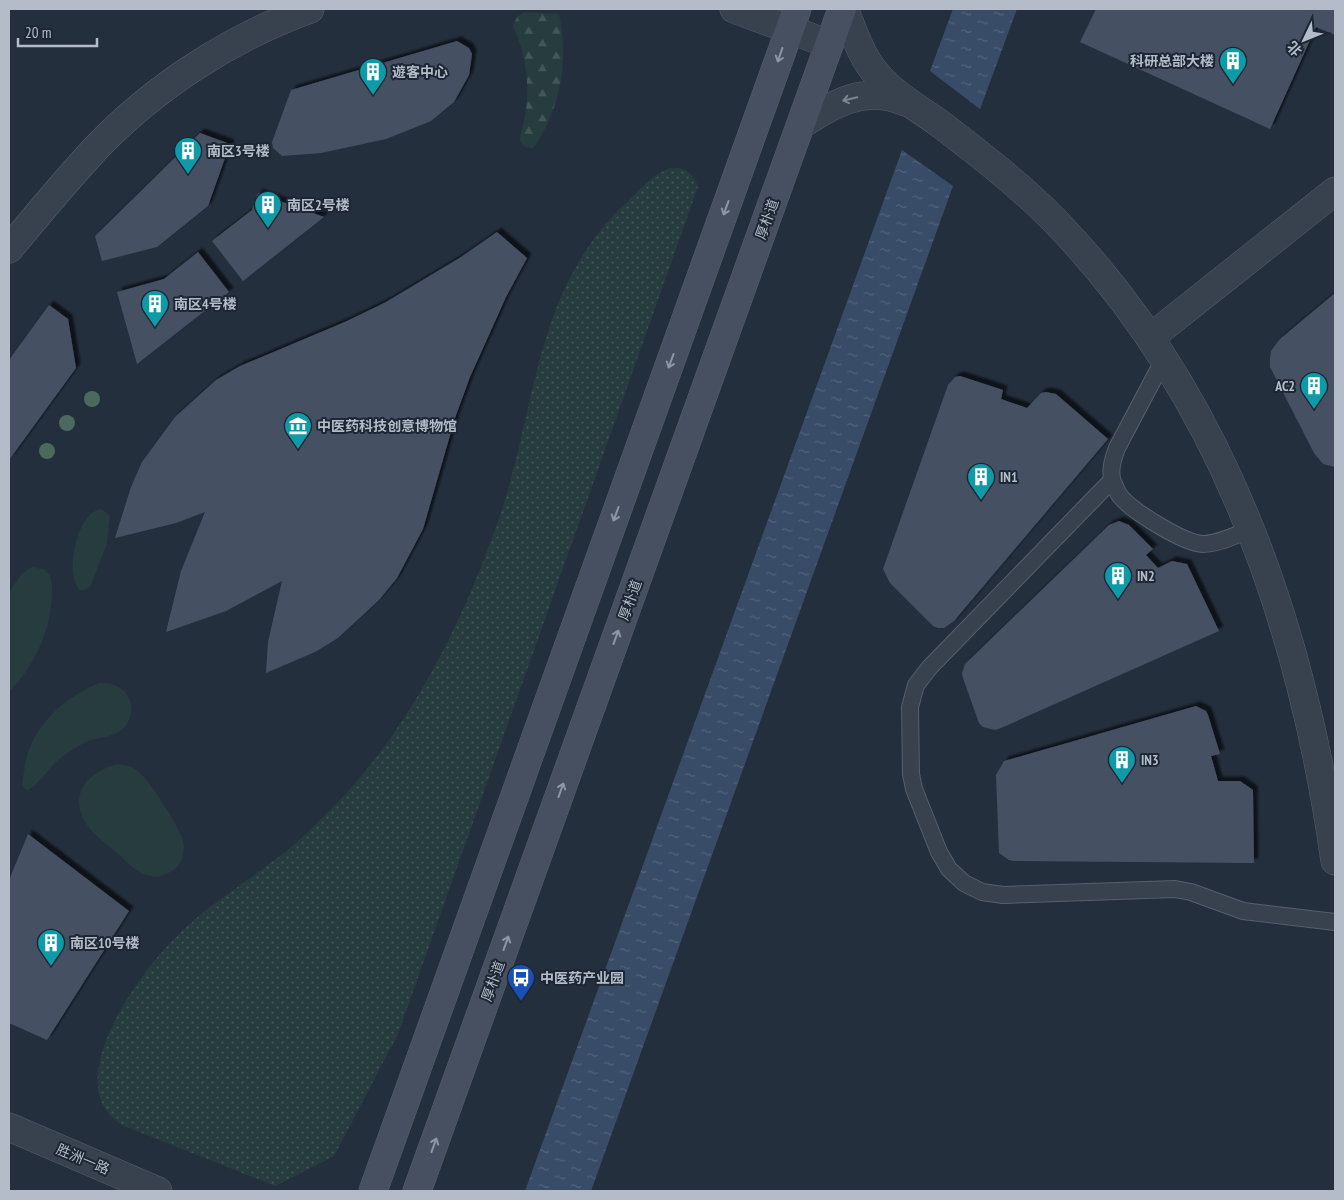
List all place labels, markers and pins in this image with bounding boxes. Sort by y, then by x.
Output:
building icon: 科研总部大楼 [1218,46,1248,85]
place label: 科研总部大楼 [1130,52,1214,70]
building icon: 遊客中心 [358,57,388,96]
place label: 遊客中心 [392,63,448,81]
building icon: 南区3号楼 [173,136,203,175]
place label: 南区3号楼 [207,142,270,160]
building icon: 南区2号楼 [253,190,283,229]
place label: 南区2号楼 [287,196,350,214]
building icon: 南区4号楼 [140,289,170,328]
place label: 南区4号楼 [174,295,237,313]
building icon: AC2 [1299,371,1329,410]
place label: AC2 [1274,377,1295,395]
museum icon: 中医药科技创意博物馆 [283,411,313,450]
place label: 中医药科技创意博物馆 [317,417,457,435]
building icon: IN1 [966,462,996,501]
place label: IN1 [1000,468,1018,486]
building icon: IN2 [1103,561,1133,600]
place label: IN2 [1137,567,1155,585]
building icon: IN3 [1107,745,1137,784]
place label: IN3 [1141,751,1159,769]
building icon: 南区10号楼 [36,928,66,967]
place label: 南区10号楼 [70,934,139,952]
bus stop icon: 中医药产业园 [506,963,536,1002]
place label: 中医药产业园 [540,969,624,987]

